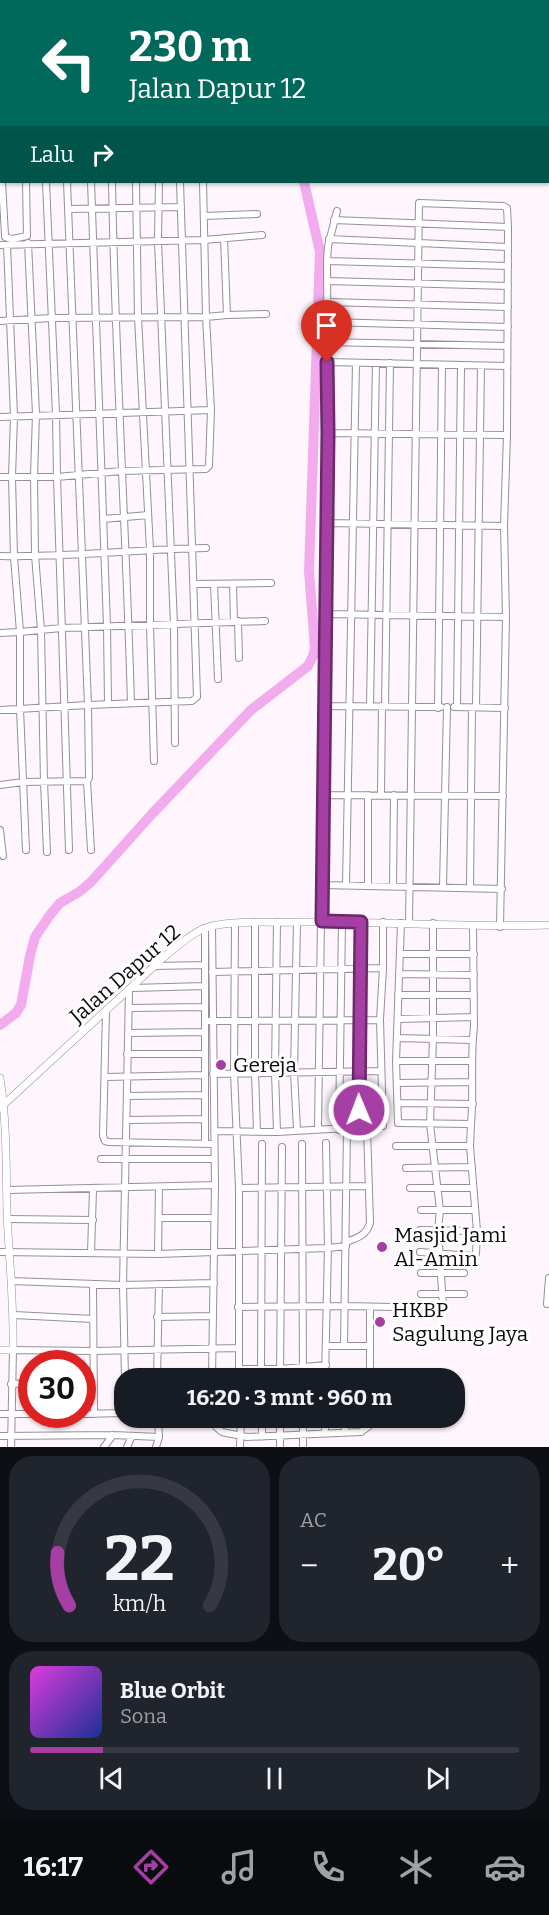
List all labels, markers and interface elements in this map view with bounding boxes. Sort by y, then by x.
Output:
text: 230 m [129,22,251,72]
icon: left [30,24,108,102]
text: Jalan Dapur 12 [129,73,306,105]
icon: right [86,138,119,171]
text: Lalu [30,141,74,168]
pin [301,300,352,362]
icon: arrive [310,309,343,342]
street label: Jalan Dapur 12 [64,919,186,1030]
place label: Gereja [233,1052,298,1078]
marker: Gereja [214,1058,228,1072]
position arrow [327,1078,391,1142]
place label: Masjid Jami Al-Amin [394,1222,507,1272]
marker: Masjid Jami Al-Amin [375,1240,389,1254]
place label: HKBP Sagulung Jaya [392,1297,529,1347]
marker: HKBP Sagulung Jaya [373,1315,387,1329]
speed limit sign: 30 [18,1350,96,1428]
text: 16:20 · 3 mnt · 960 m [187,1384,392,1411]
text: AC [300,1508,327,1532]
text: 22 [104,1522,175,1597]
text: 20° [373,1538,446,1592]
text: − [300,1546,318,1586]
text: + [500,1546,519,1586]
text: km/h [113,1591,166,1617]
text: Blue Orbit [120,1677,225,1704]
text: Sona [120,1704,167,1728]
icon: previous [95,1762,128,1795]
icon: pause [258,1762,291,1795]
icon: next [421,1762,454,1795]
icon: directions [130,1846,172,1888]
icon: music [218,1846,260,1888]
icon: phone [307,1846,349,1888]
icon: climate [395,1846,437,1888]
icon: car [484,1846,526,1888]
text: 16:17 [23,1851,83,1883]

